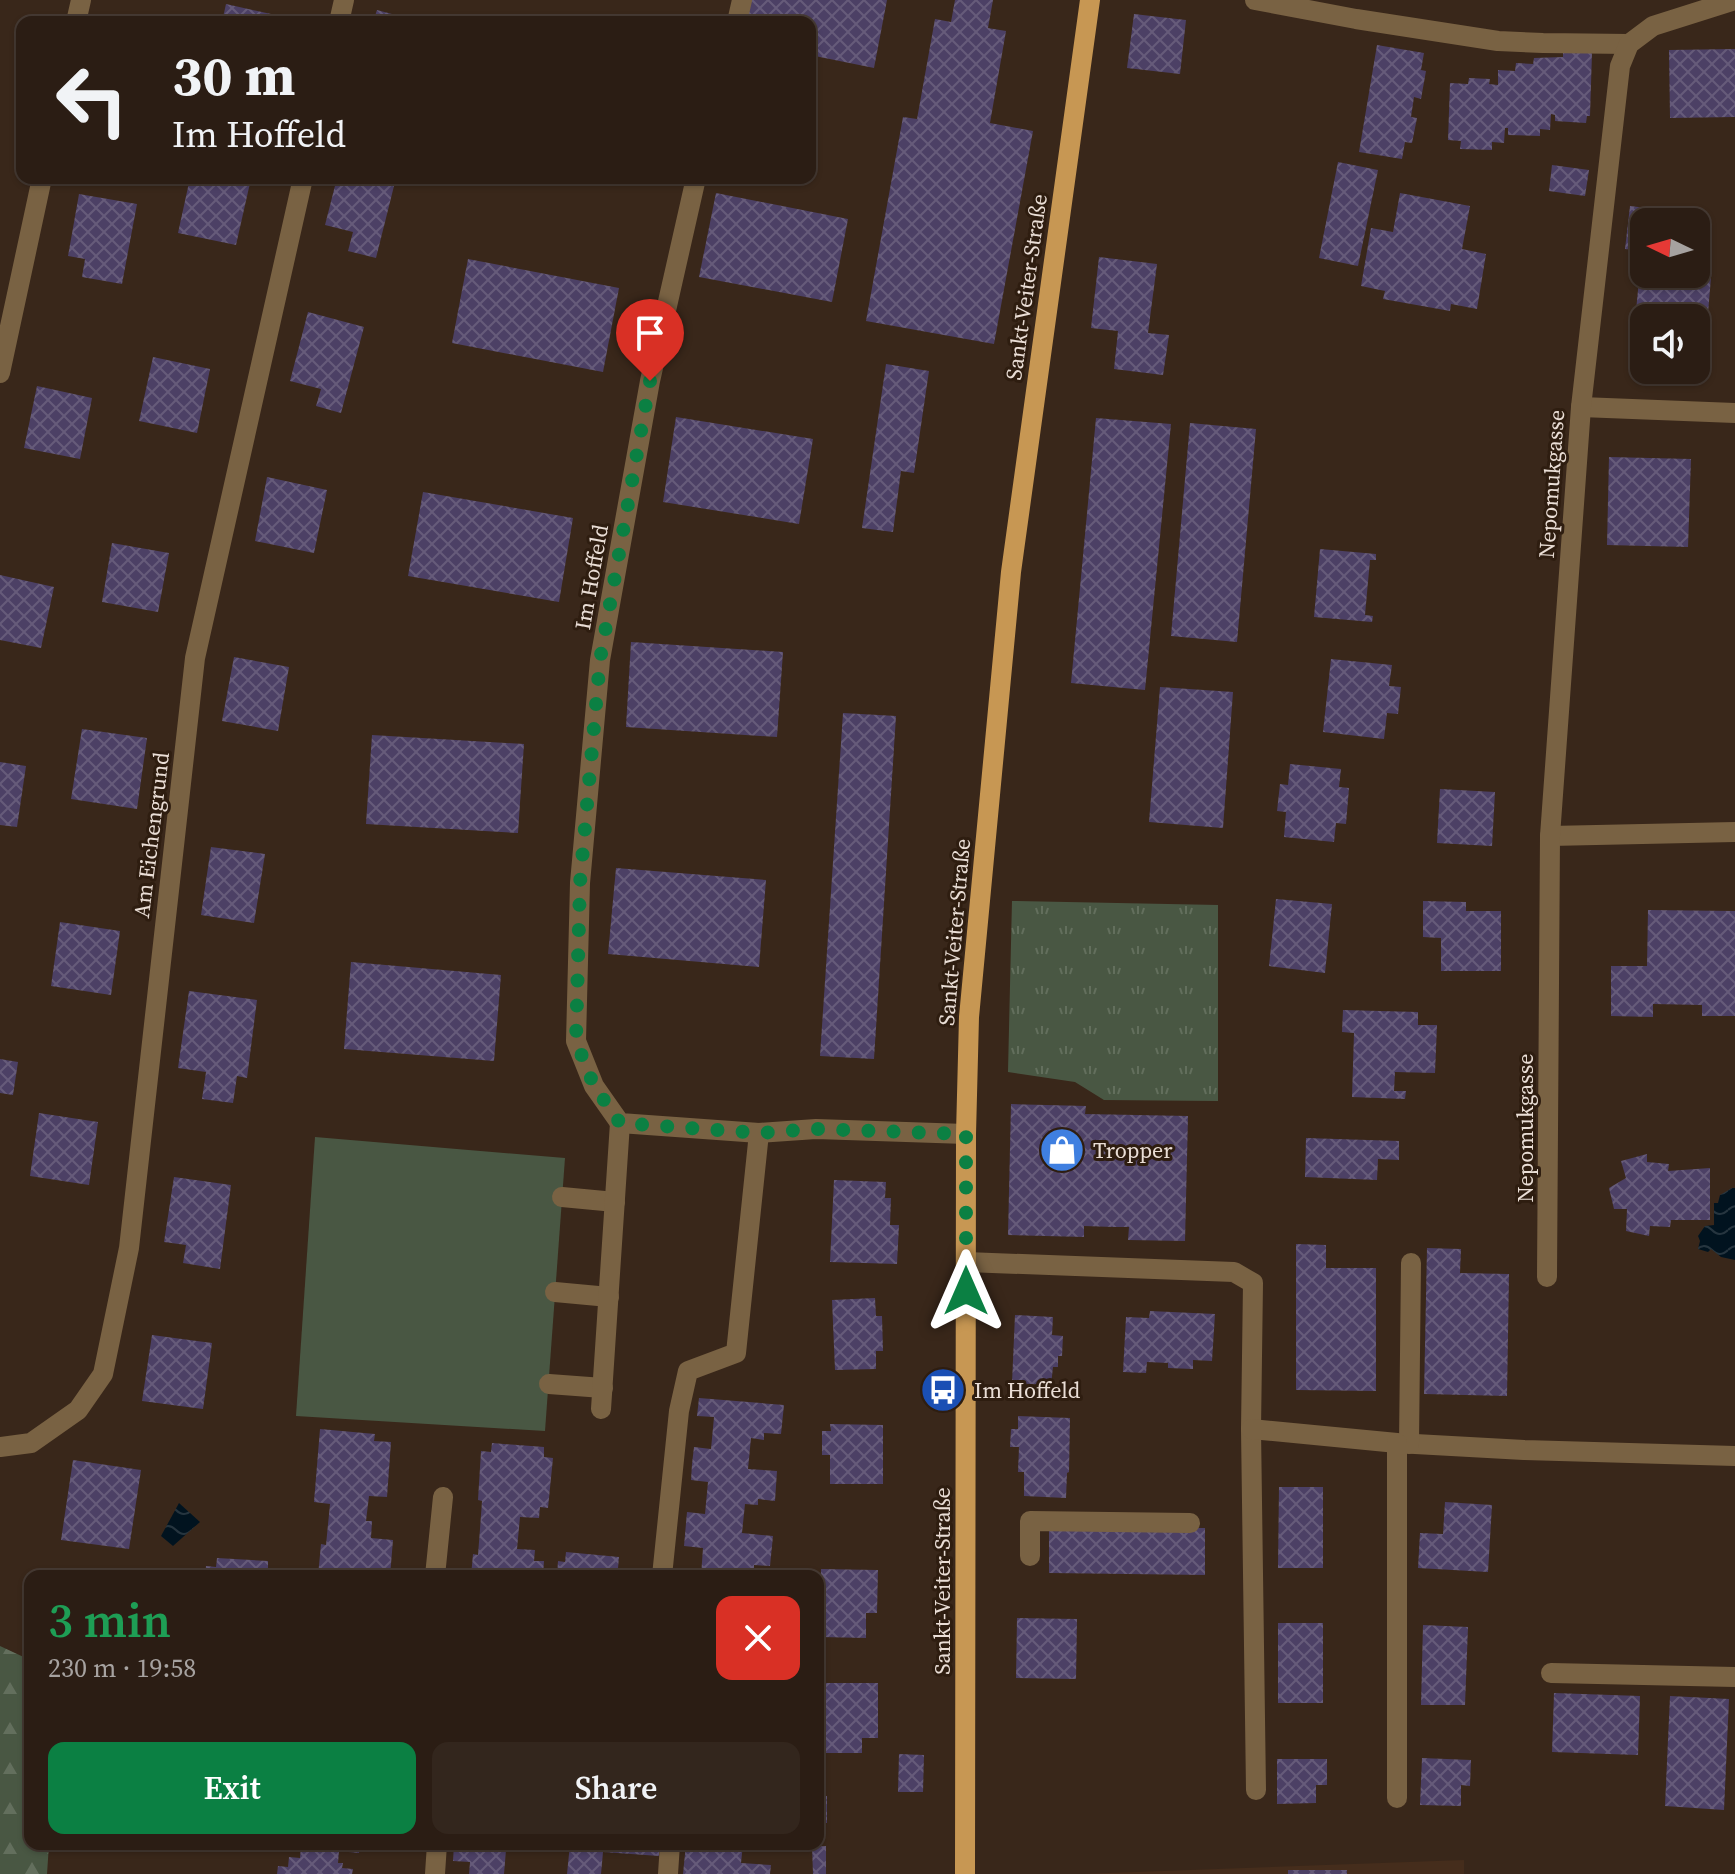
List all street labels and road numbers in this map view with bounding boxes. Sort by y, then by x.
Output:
street label: Sankt-Veiter-Straße [998,192,1054,382]
street label: Nepomukgasse [1531,409,1571,559]
street label: Im Hoffeld [567,522,615,632]
street label: Am Eichengrund [126,750,176,920]
street label: Sankt-Veiter-Straße [931,837,977,1027]
street label: Nepomukgasse [1510,1054,1540,1202]
street label: Sankt-Veiter-Straße [927,1487,957,1675]

